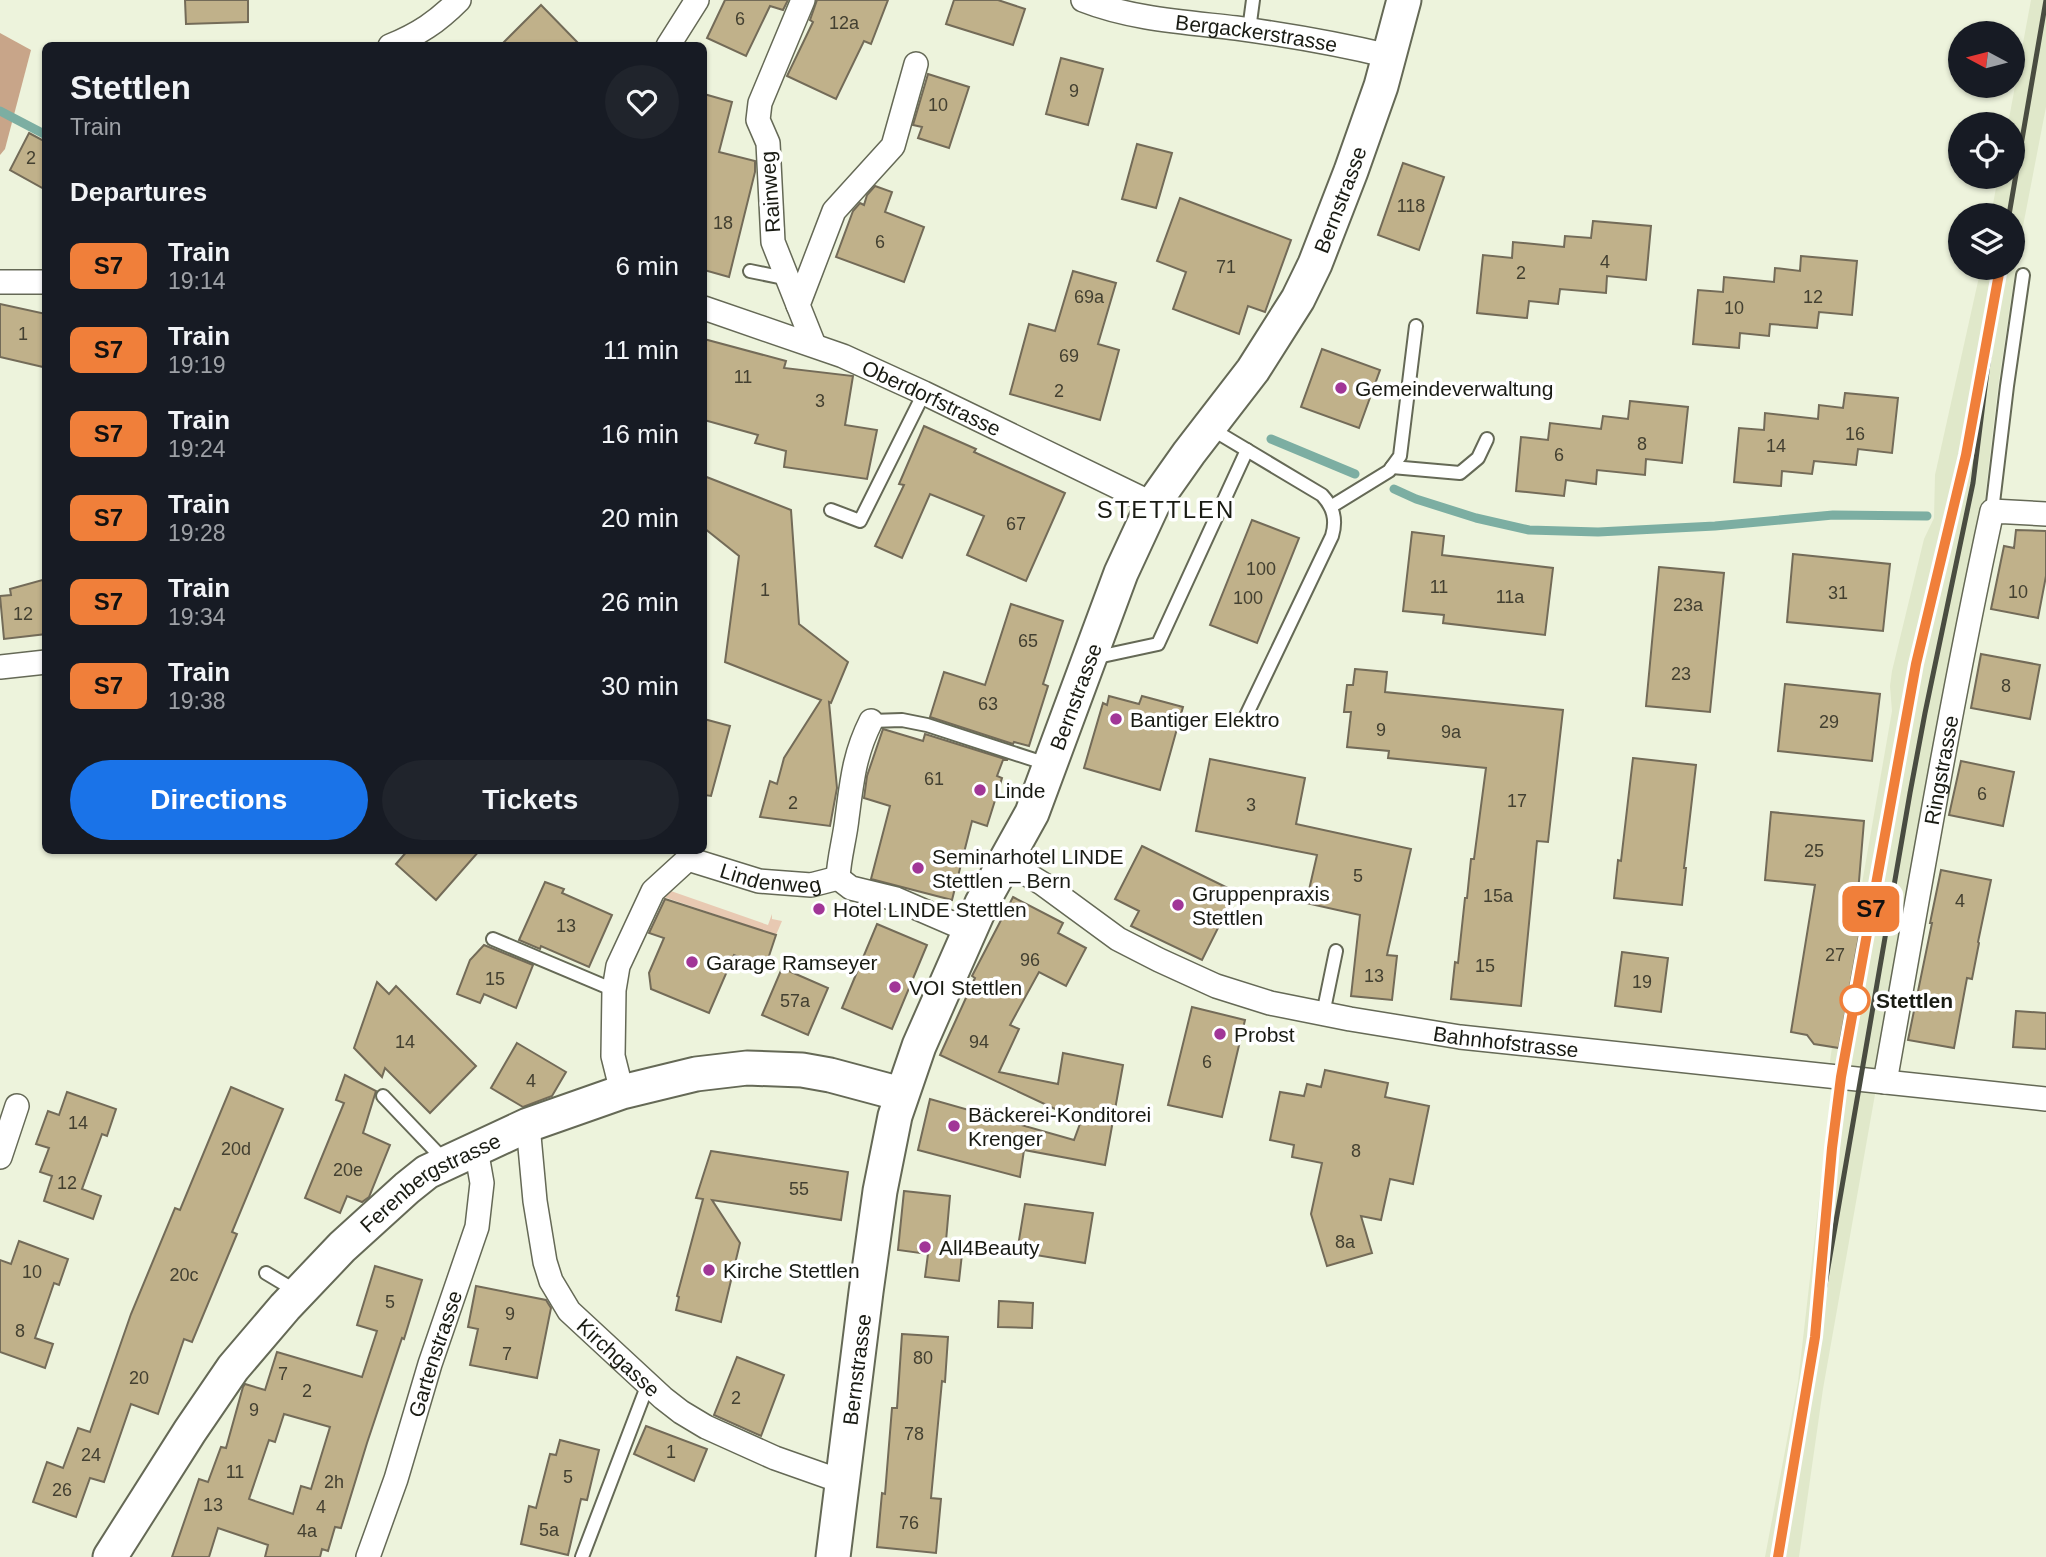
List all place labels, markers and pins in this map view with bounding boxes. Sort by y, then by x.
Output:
place label: Gemeindeverwaltung [1355,377,1553,400]
marker: Gemeindeverwaltung [1333,380,1349,396]
place label: Bantiger Elektro [1130,708,1279,731]
marker: Bantiger Elektro [1108,711,1124,727]
place label: Linde [994,779,1045,802]
marker: Linde [972,782,988,798]
place label: Seminarhotel LINDE Stettlen – Bern [932,845,1123,892]
marker: Seminarhotel LINDE Stettlen – Bern [910,860,926,876]
place label: Gruppenpraxis Stettlen [1192,882,1330,929]
marker: Gruppenpraxis Stettlen [1170,897,1186,913]
place label: Hotel LINDE Stettlen [833,898,1027,921]
marker: Hotel LINDE Stettlen [811,901,827,917]
place label: Garage Ramseyer [706,951,878,974]
marker: Garage Ramseyer [684,954,700,970]
place label: VOI Stettlen [909,976,1022,999]
marker: VOI Stettlen [887,979,903,995]
marker: Stettlen [1840,985,1870,1015]
place label: Stettlen [1876,989,1953,1012]
place label: Probst [1234,1023,1295,1046]
marker: Probst [1212,1026,1228,1042]
place label: Bäckerei-Konditorei Krenger [968,1103,1151,1150]
marker: Bäckerei-Konditorei Krenger [946,1118,962,1134]
place label: All4Beauty [939,1236,1040,1259]
marker: All4Beauty [917,1239,933,1255]
place label: Kirche Stettlen [723,1259,860,1282]
marker: Kirche Stettlen [701,1262,717,1278]

